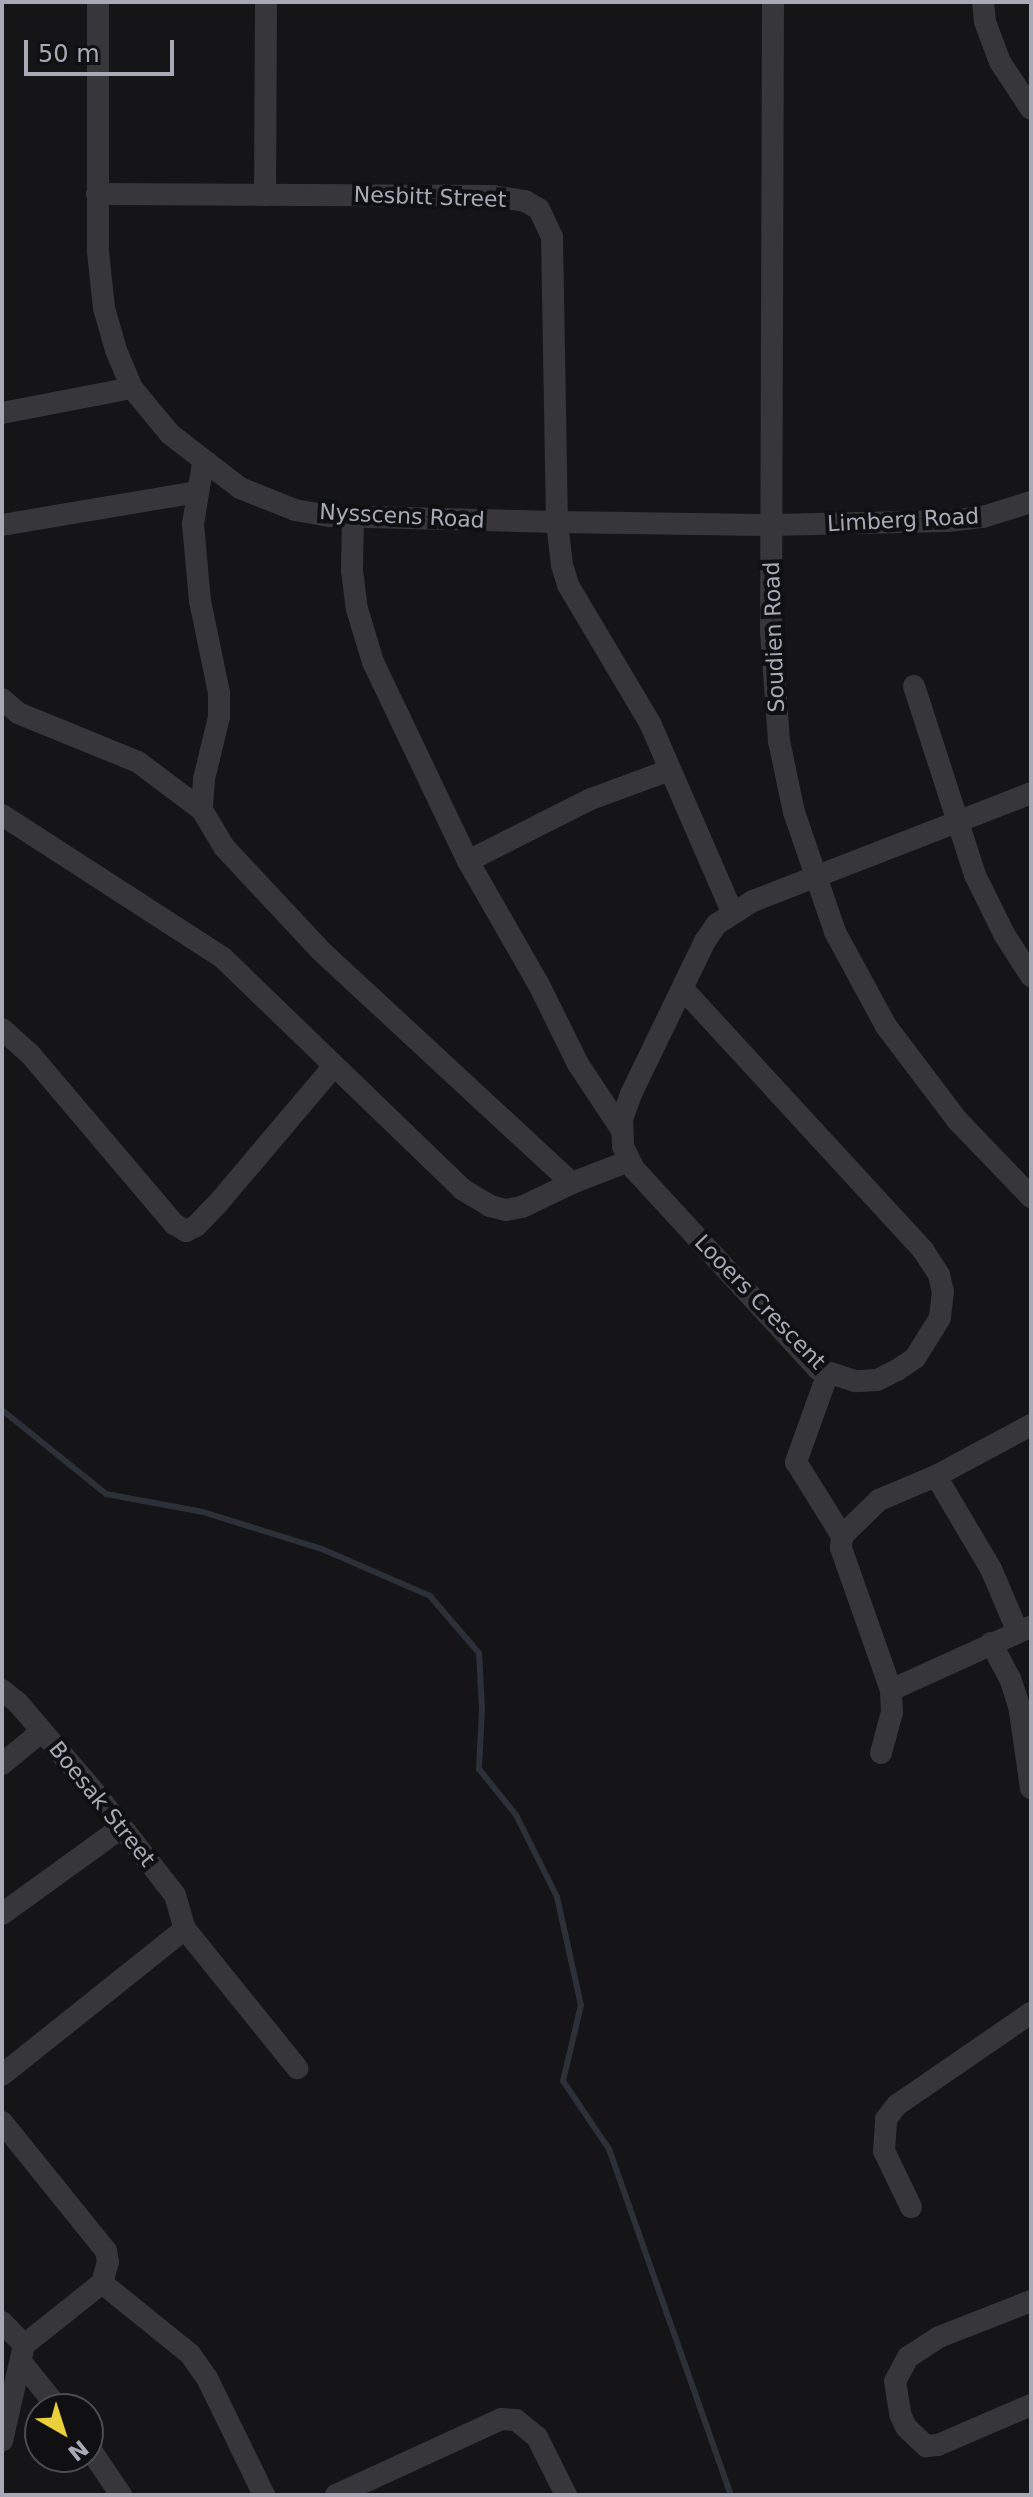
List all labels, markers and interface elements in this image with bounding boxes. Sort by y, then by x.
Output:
scale bar [28,24,178,74]
text: 50 m [38,40,100,68]
street label: Nesbitt Street [353,181,507,213]
street label: Nysscens Road [319,498,485,534]
street label: Limberg Road [826,503,980,537]
street label: Soudien Road [758,561,790,713]
street label: Looers Crescent [689,1229,831,1375]
street label: Boesak Street [43,1736,161,1872]
north arrow [24,2393,104,2473]
text: N [63,2435,93,2466]

